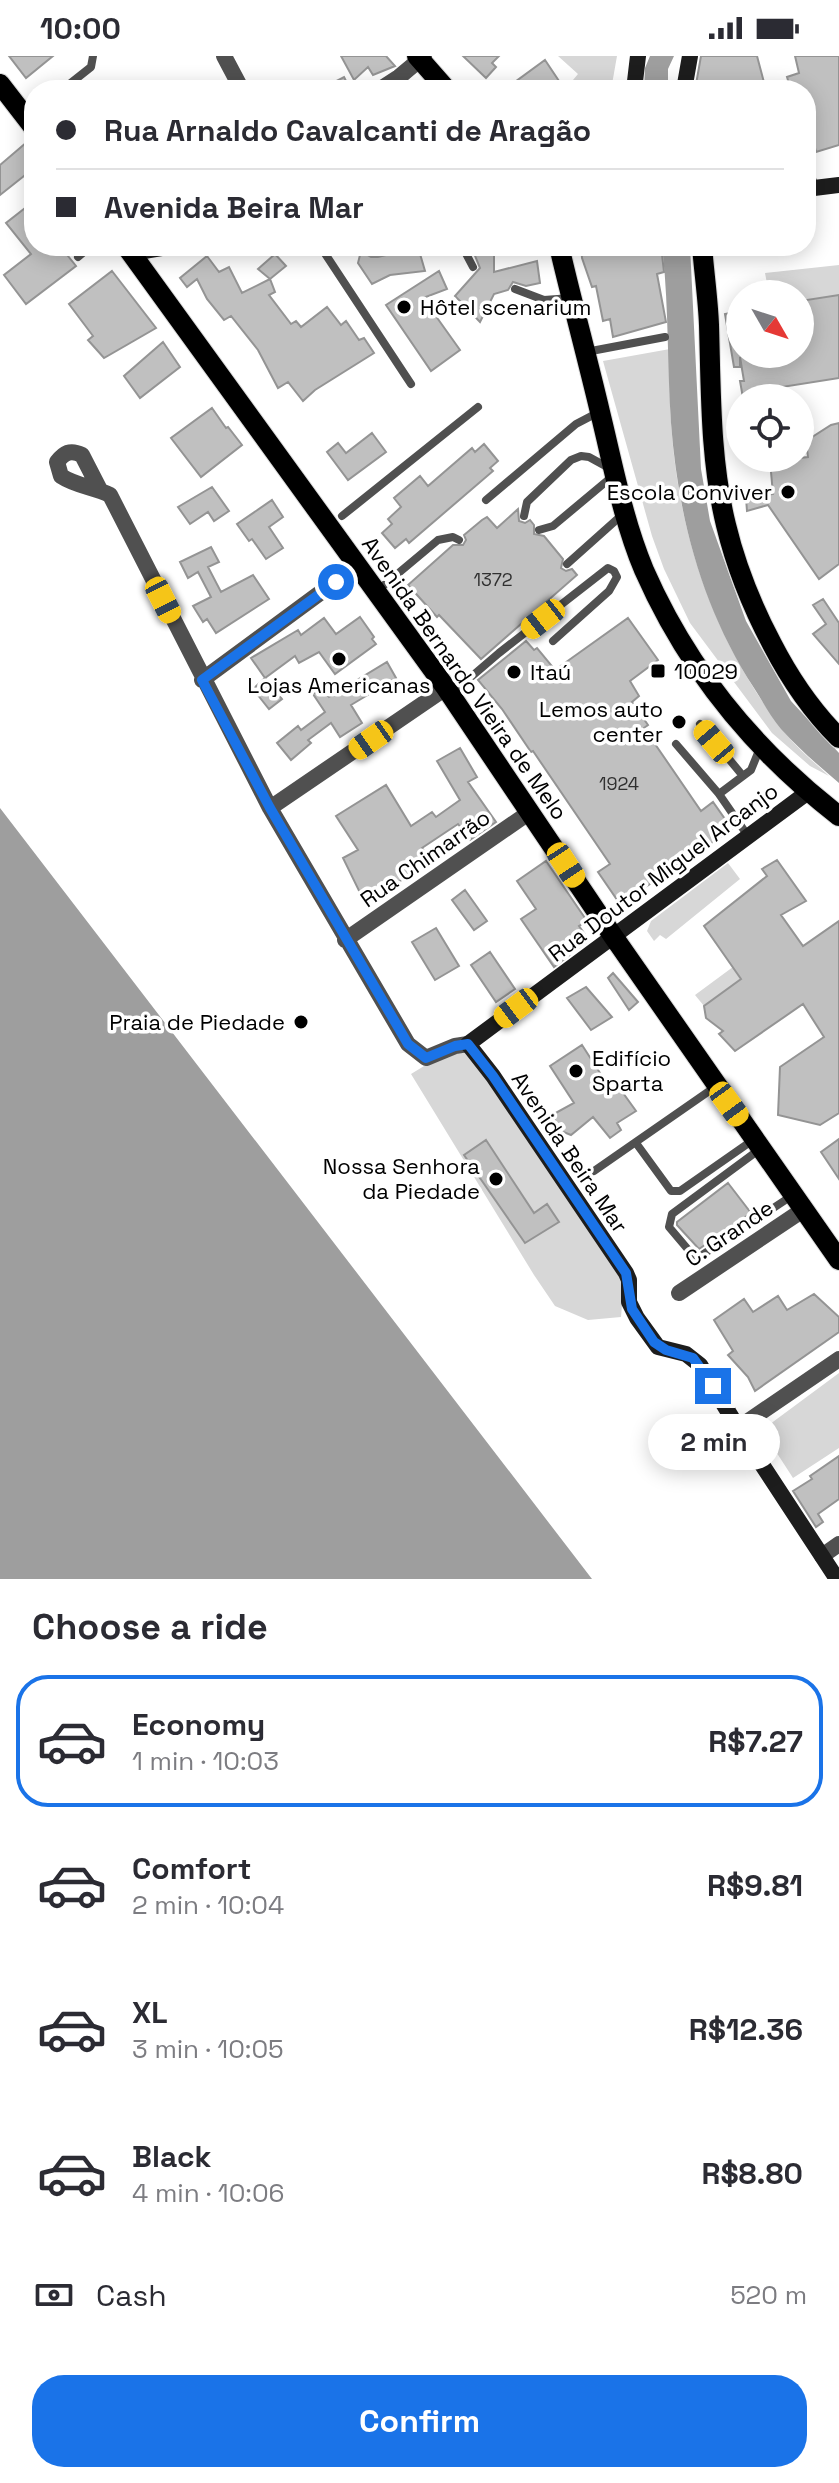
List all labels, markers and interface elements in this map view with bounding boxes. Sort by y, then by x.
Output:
text: 10:00 [40,9,121,48]
text: Rua Arnaldo Cavalcanti de Aragão [104,111,591,150]
text: Avenida Beira Mar [104,188,364,227]
north arrow [726,280,814,368]
map controls [726,280,814,472]
place label: Hôtel scenarium [420,293,591,321]
marker: Hôtel scenarium [395,298,413,316]
button: locate [726,384,814,472]
place label: Escola Conviver [607,478,772,506]
marker: Escola Conviver [779,483,797,501]
street label: Avenida Bernardo Vieira de Melo [356,531,574,825]
route start [318,564,354,600]
house number: 1372 [473,568,513,591]
car [141,573,185,627]
car [517,595,569,643]
marker: Lojas Americanas [330,650,348,668]
place label: 10029 [674,657,738,685]
place label: Itaú [530,658,571,686]
marker: 10029 [649,662,667,680]
marker: Itaú [505,663,523,681]
place label: Lojas Americanas [247,671,431,699]
place label: Lemos auto center [539,695,663,748]
marker: Lemos auto center [670,713,688,731]
car [344,716,398,764]
car [689,716,739,768]
house number: 1924 [599,772,639,795]
street label: Rua Doutor Miguel Arcanjo [543,776,783,968]
street label: Rua Chimarrão [355,803,495,913]
car [543,838,589,892]
car [490,984,542,1032]
place label: Praia de Piedade [109,1008,285,1036]
marker: Praia de Piedade [292,1013,310,1031]
place label: Edifício Sparta [592,1044,671,1097]
marker: Edifício Sparta [567,1062,585,1080]
street label: Avenida Beira Mar [506,1066,634,1238]
car [705,1078,753,1130]
place label: Nossa Senhora da Piedade [323,1152,480,1205]
marker: Nossa Senhora da Piedade [487,1170,505,1188]
street label: C. Grande [680,1193,778,1273]
route end [695,1368,731,1404]
callout: 2 min [647,1414,779,1470]
text: 2 min [680,1425,748,1459]
text: Choose a ride [32,1604,268,1650]
icon: car [36,1705,108,1777]
text: Economy [132,1705,265,1744]
text: R$7.27 [708,1722,803,1761]
text: 1 min · 10:03 [132,1744,279,1778]
icon: car [36,1849,108,1921]
text: Comfort [132,1849,251,1888]
text: R$9.81 [707,1866,803,1905]
text: 2 min · 10:04 [132,1888,284,1922]
icon: car [36,1993,108,2065]
text: XL [132,1993,168,2032]
text: R$12.36 [689,2010,803,2049]
text: 3 min · 10:05 [132,2032,284,2066]
icon: car [36,2137,108,2209]
text: Black [132,2137,211,2176]
text: R$8.80 [701,2154,803,2193]
text: 4 min · 10:06 [132,2176,285,2210]
icon: cash [32,2273,76,2317]
text: Cash [96,2276,167,2315]
text: 520 m [730,2278,807,2312]
button: Confirm [32,2375,807,2467]

